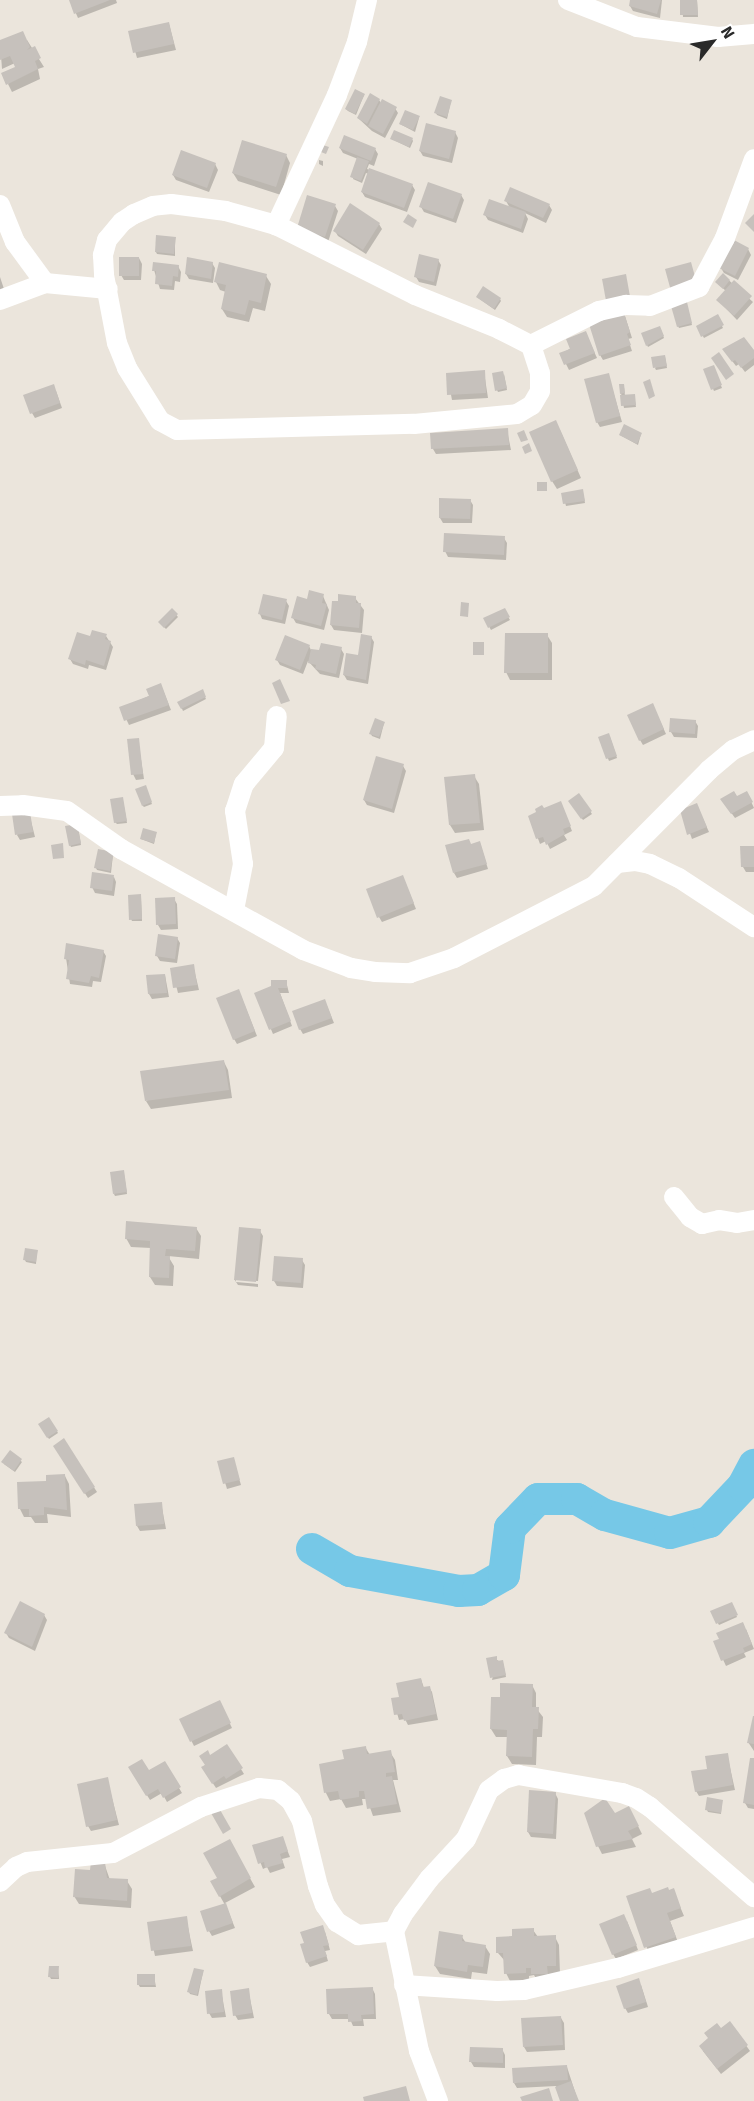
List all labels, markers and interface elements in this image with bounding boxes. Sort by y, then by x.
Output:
north arrow [682,12,742,72]
text: N [716,23,739,43]

